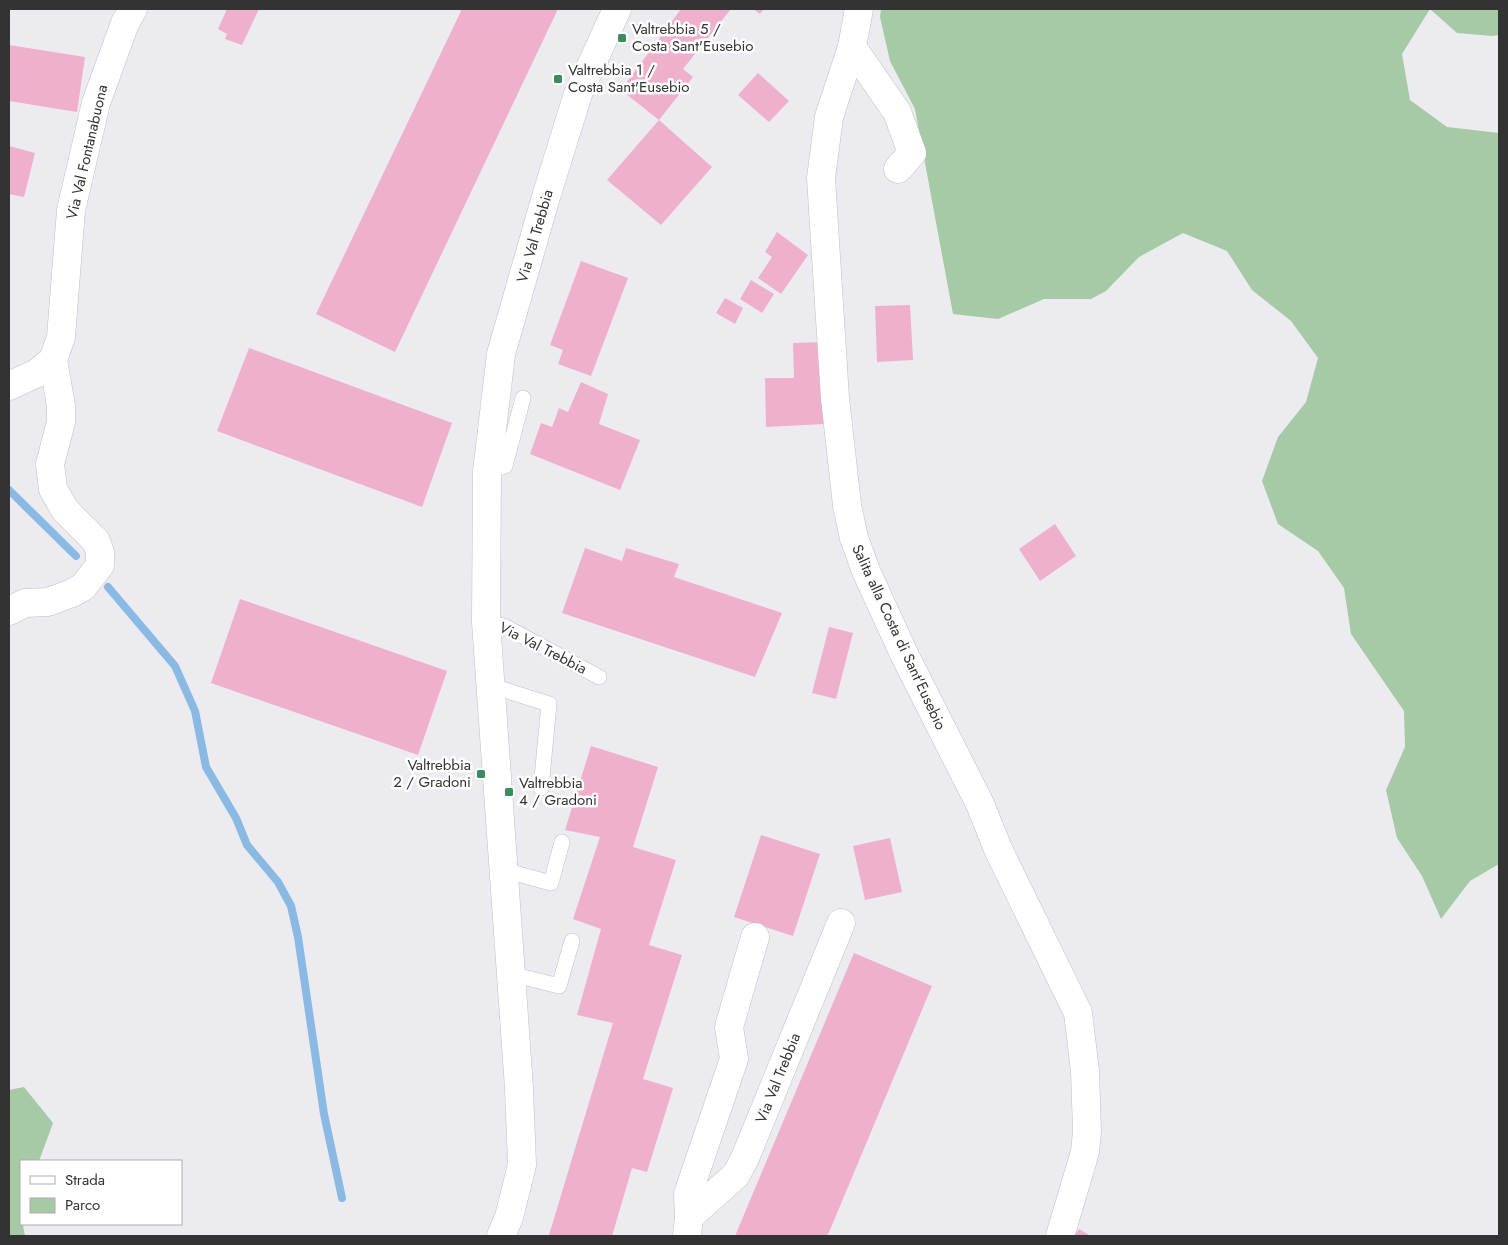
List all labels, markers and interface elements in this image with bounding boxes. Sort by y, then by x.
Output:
place label: Valtrebbia 5 / Costa Sant'Eusebio [632,18,754,57]
marker: Valtrebbia 5 / Costa Sant'Eusebio [616,32,628,44]
place label: Valtrebbia 1 / Costa Sant'Eusebio [568,59,690,98]
marker: Valtrebbia 1 / Costa Sant'Eusebio [552,73,564,85]
street label: Via Val Fontanabuona [61,82,113,222]
street label: Via Val Trebbia [511,187,559,285]
street label: Salita alla Costa di Sant'Eusebio [846,541,952,733]
street label: Via Val Trebbia [495,616,591,680]
place label: Valtrebbia 2 / Gradoni [393,754,471,793]
marker: Valtrebbia 2 / Gradoni [475,768,487,780]
place label: Valtrebbia 4 / Gradoni [519,772,597,811]
marker: Valtrebbia 4 / Gradoni [503,786,515,798]
street label: Via Val Trebbia [750,1030,806,1126]
legend [20,1160,182,1225]
text: Strada [65,1169,105,1191]
text: Parco [65,1194,100,1216]

